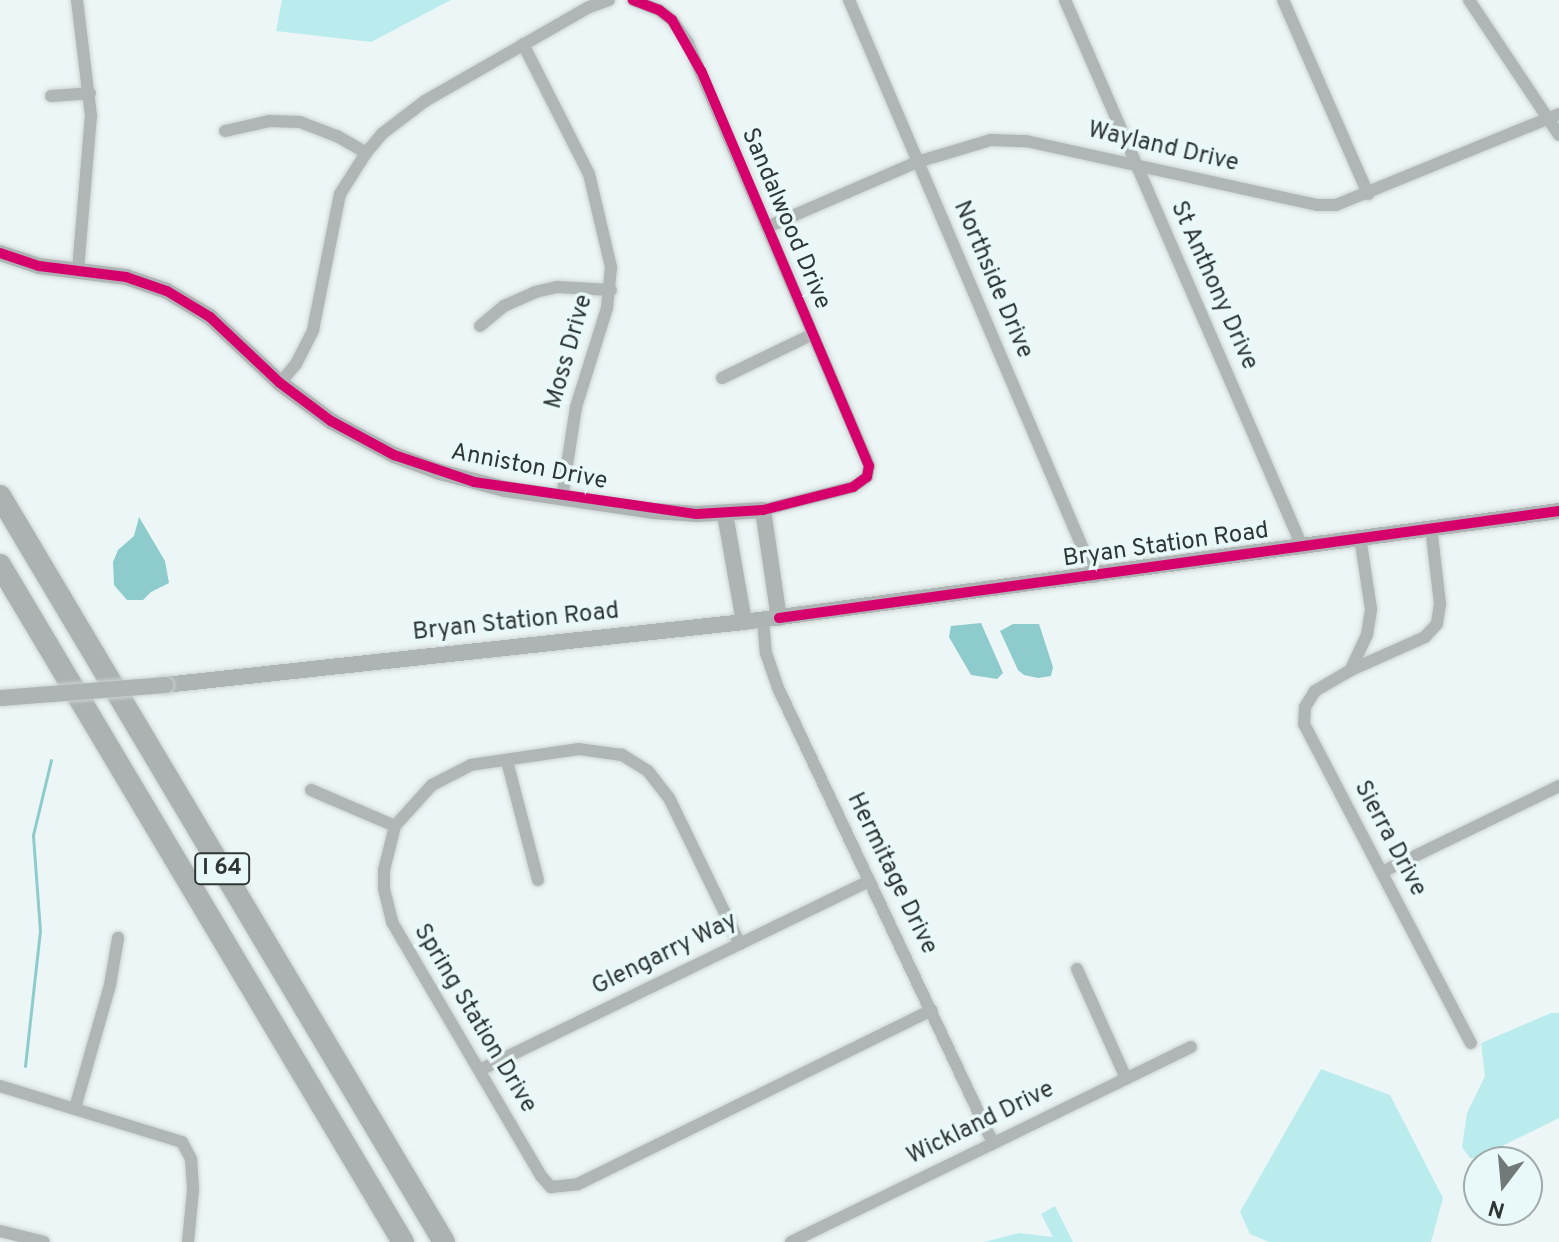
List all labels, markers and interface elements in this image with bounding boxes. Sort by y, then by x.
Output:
street label: Wayland Drive [1085,117,1241,179]
street label: Sandalwood Drive [734,124,836,314]
street label: Northside Drive [946,197,1038,363]
street label: St Anthony Drive [1163,197,1263,375]
street label: Moss Drive [540,292,600,412]
street label: Anniston Drive [448,439,610,497]
street label: Bryan Station Road [1061,517,1271,575]
street label: Bryan Station Road [411,598,621,648]
street label: Sierra Drive [1347,776,1431,902]
street label: Hermitage Drive [839,788,943,960]
road number: I 64 [194,851,250,887]
street label: Glengarry Way [588,907,742,1003]
street label: Spring Station Drive [406,919,542,1119]
street label: Wickland Drive [903,1076,1059,1172]
north arrow [1463,1146,1543,1226]
text: N [1485,1192,1508,1223]

